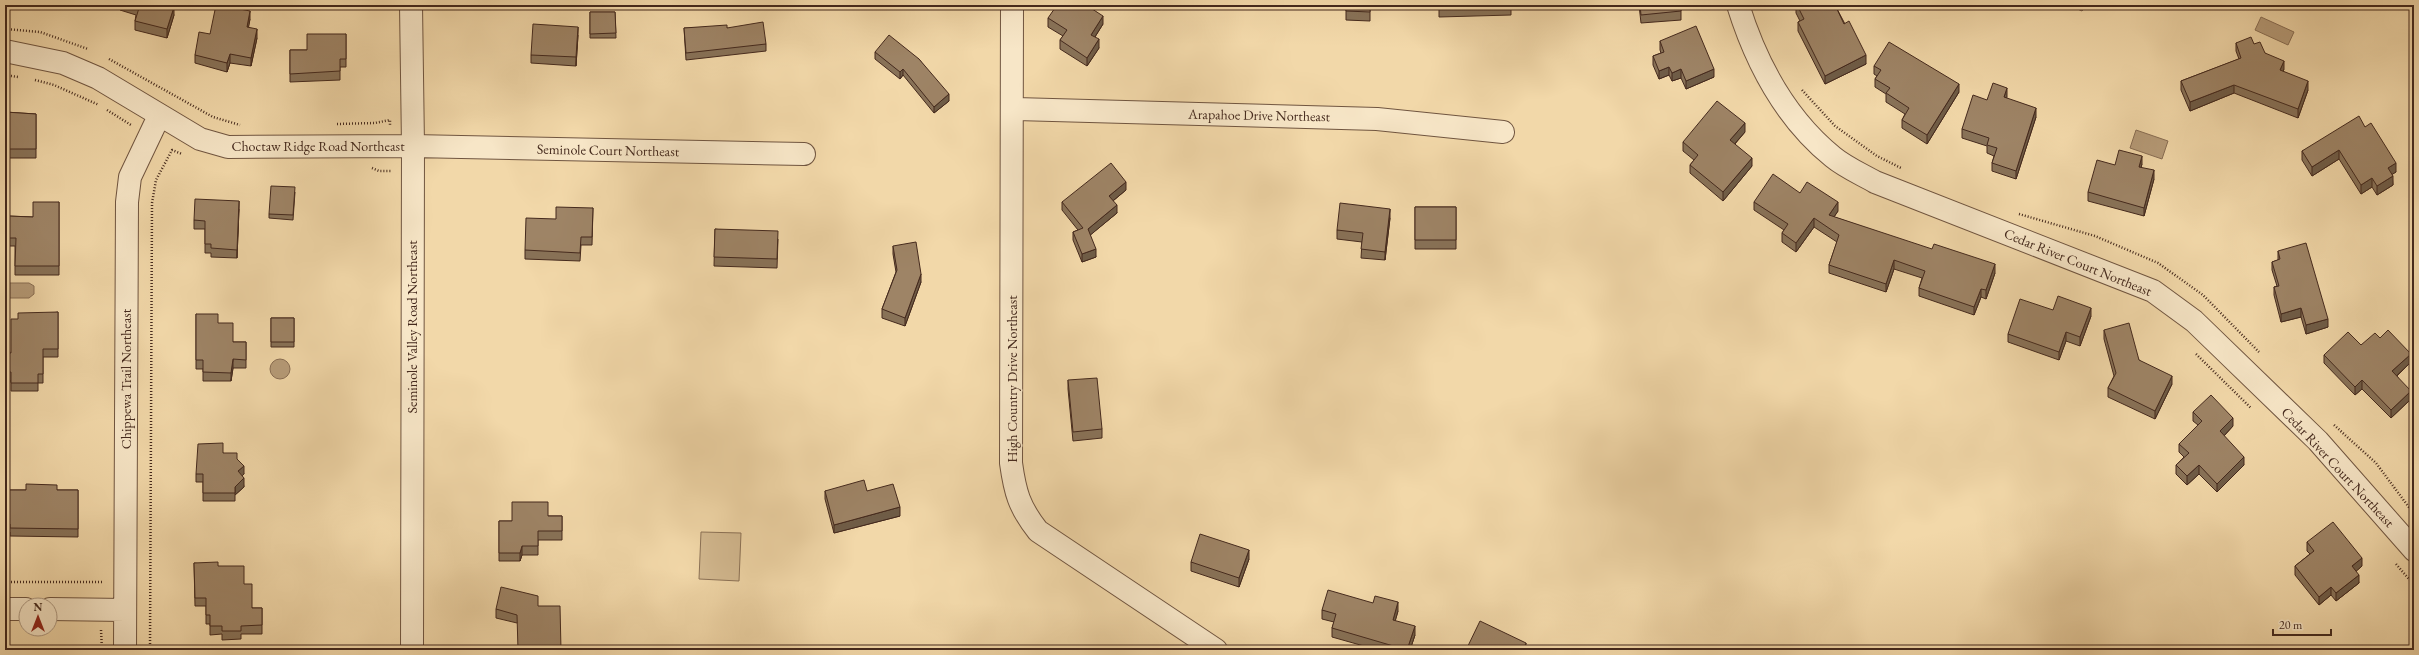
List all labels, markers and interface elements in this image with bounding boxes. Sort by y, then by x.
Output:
street label: Arapahoe Drive Northeast [1187,105,1331,125]
street label: Choctaw Ridge Road Northeast [231,137,405,155]
street label: Seminole Court Northeast [537,140,680,160]
street label: Cedar River Court Northeast [2001,224,2155,300]
street label: Seminole Valley Road Northeast [403,240,421,414]
street label: High Country Drive Northeast [1003,295,1021,463]
street label: Chippewa Trail Northeast [117,308,135,449]
street label: Cedar River Court Northeast [2278,403,2399,531]
north arrow [18,597,58,637]
text: N [34,600,43,614]
scale bar [2273,611,2331,637]
text: 20 m [2279,617,2303,633]

